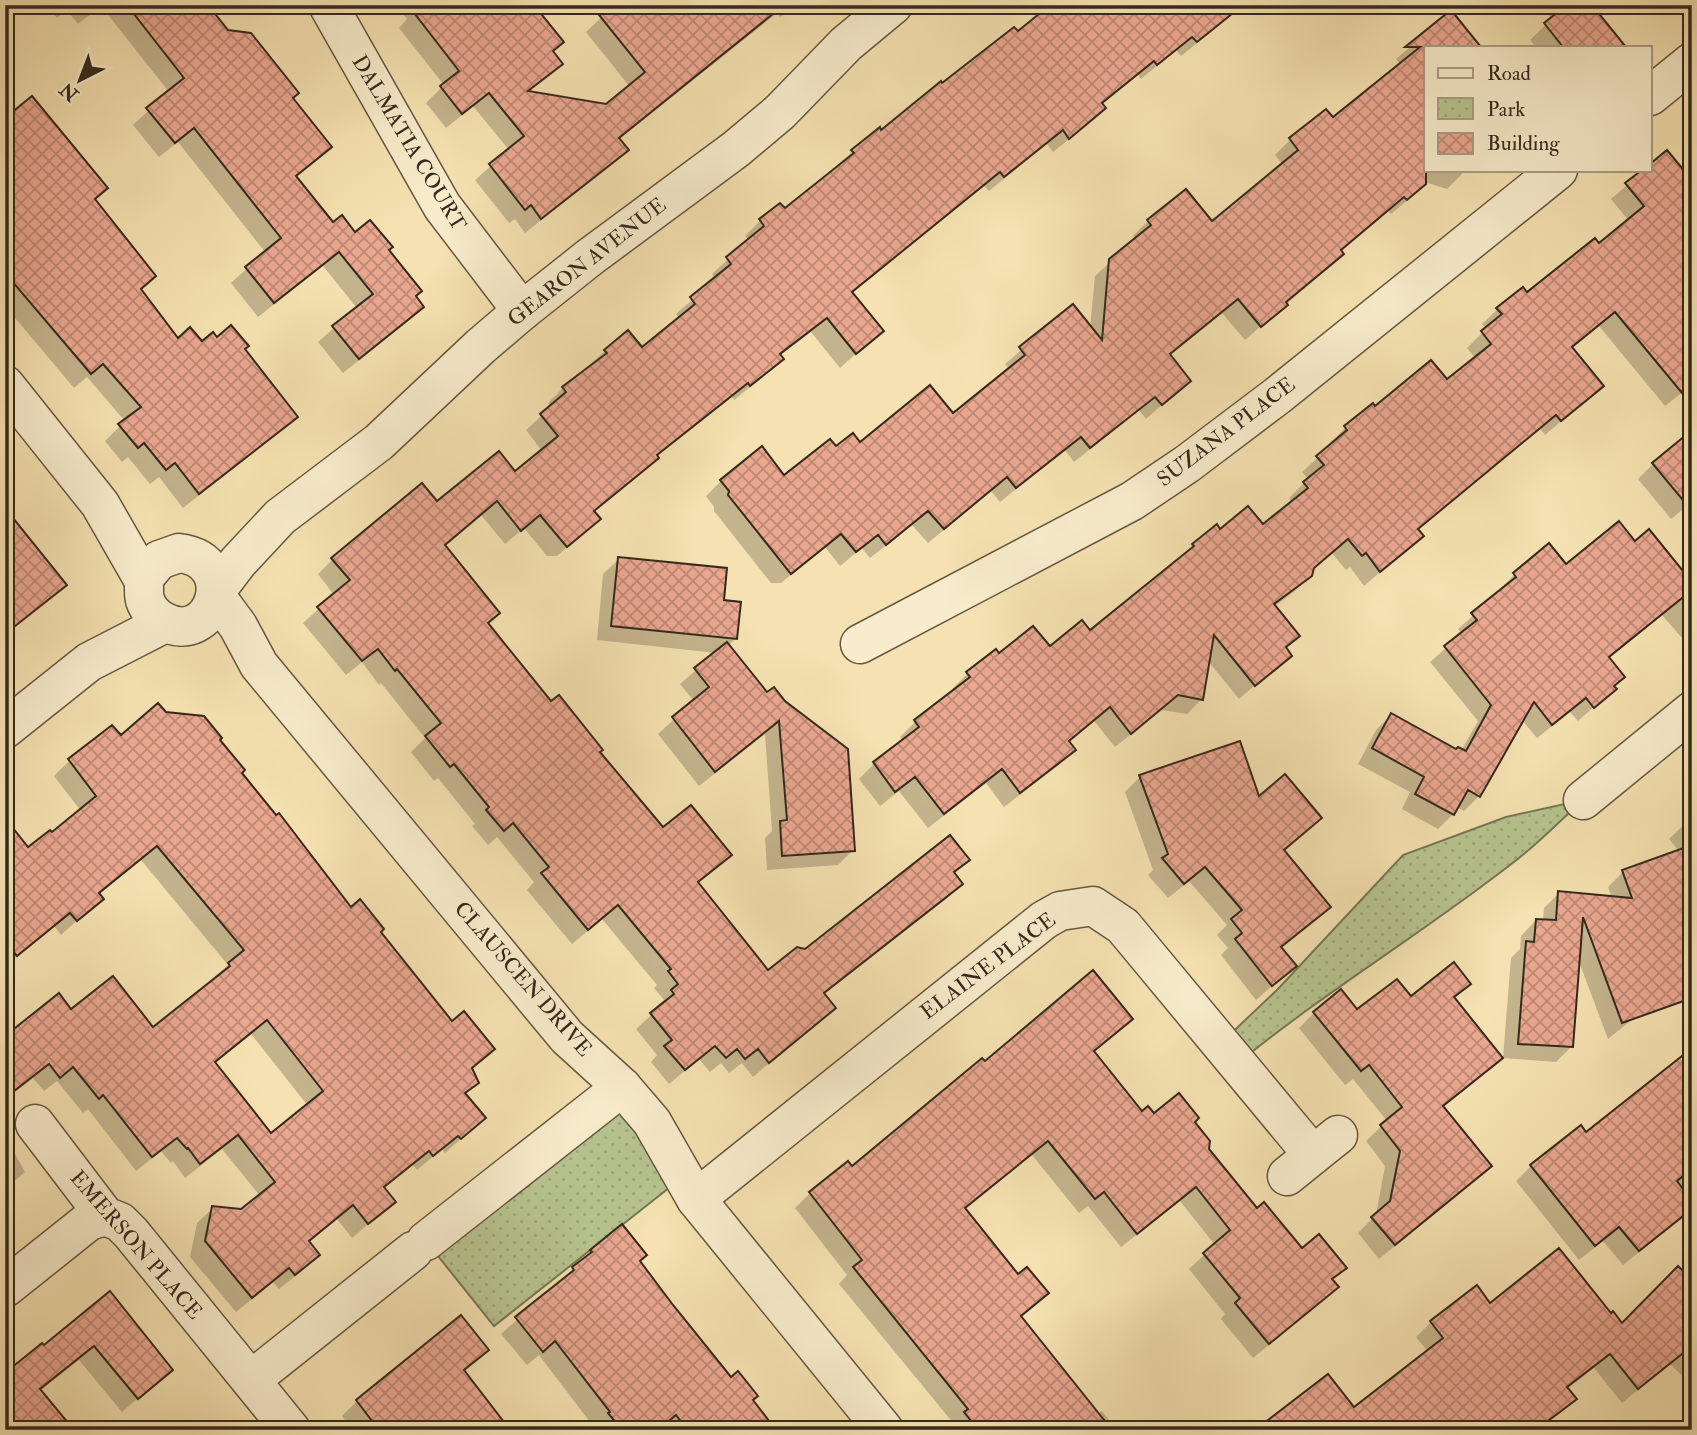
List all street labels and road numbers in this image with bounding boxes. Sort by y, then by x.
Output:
street label: DALMATIA COURT [346,50,472,236]
street label: GEARON AVENUE [502,192,672,332]
street label: SUZANA PLACE [1152,371,1300,493]
street label: CLAUSCEN DRIVE [448,896,598,1062]
street label: ELAINE PLACE [915,906,1061,1026]
street label: EMERSON PLACE [64,1165,208,1325]

